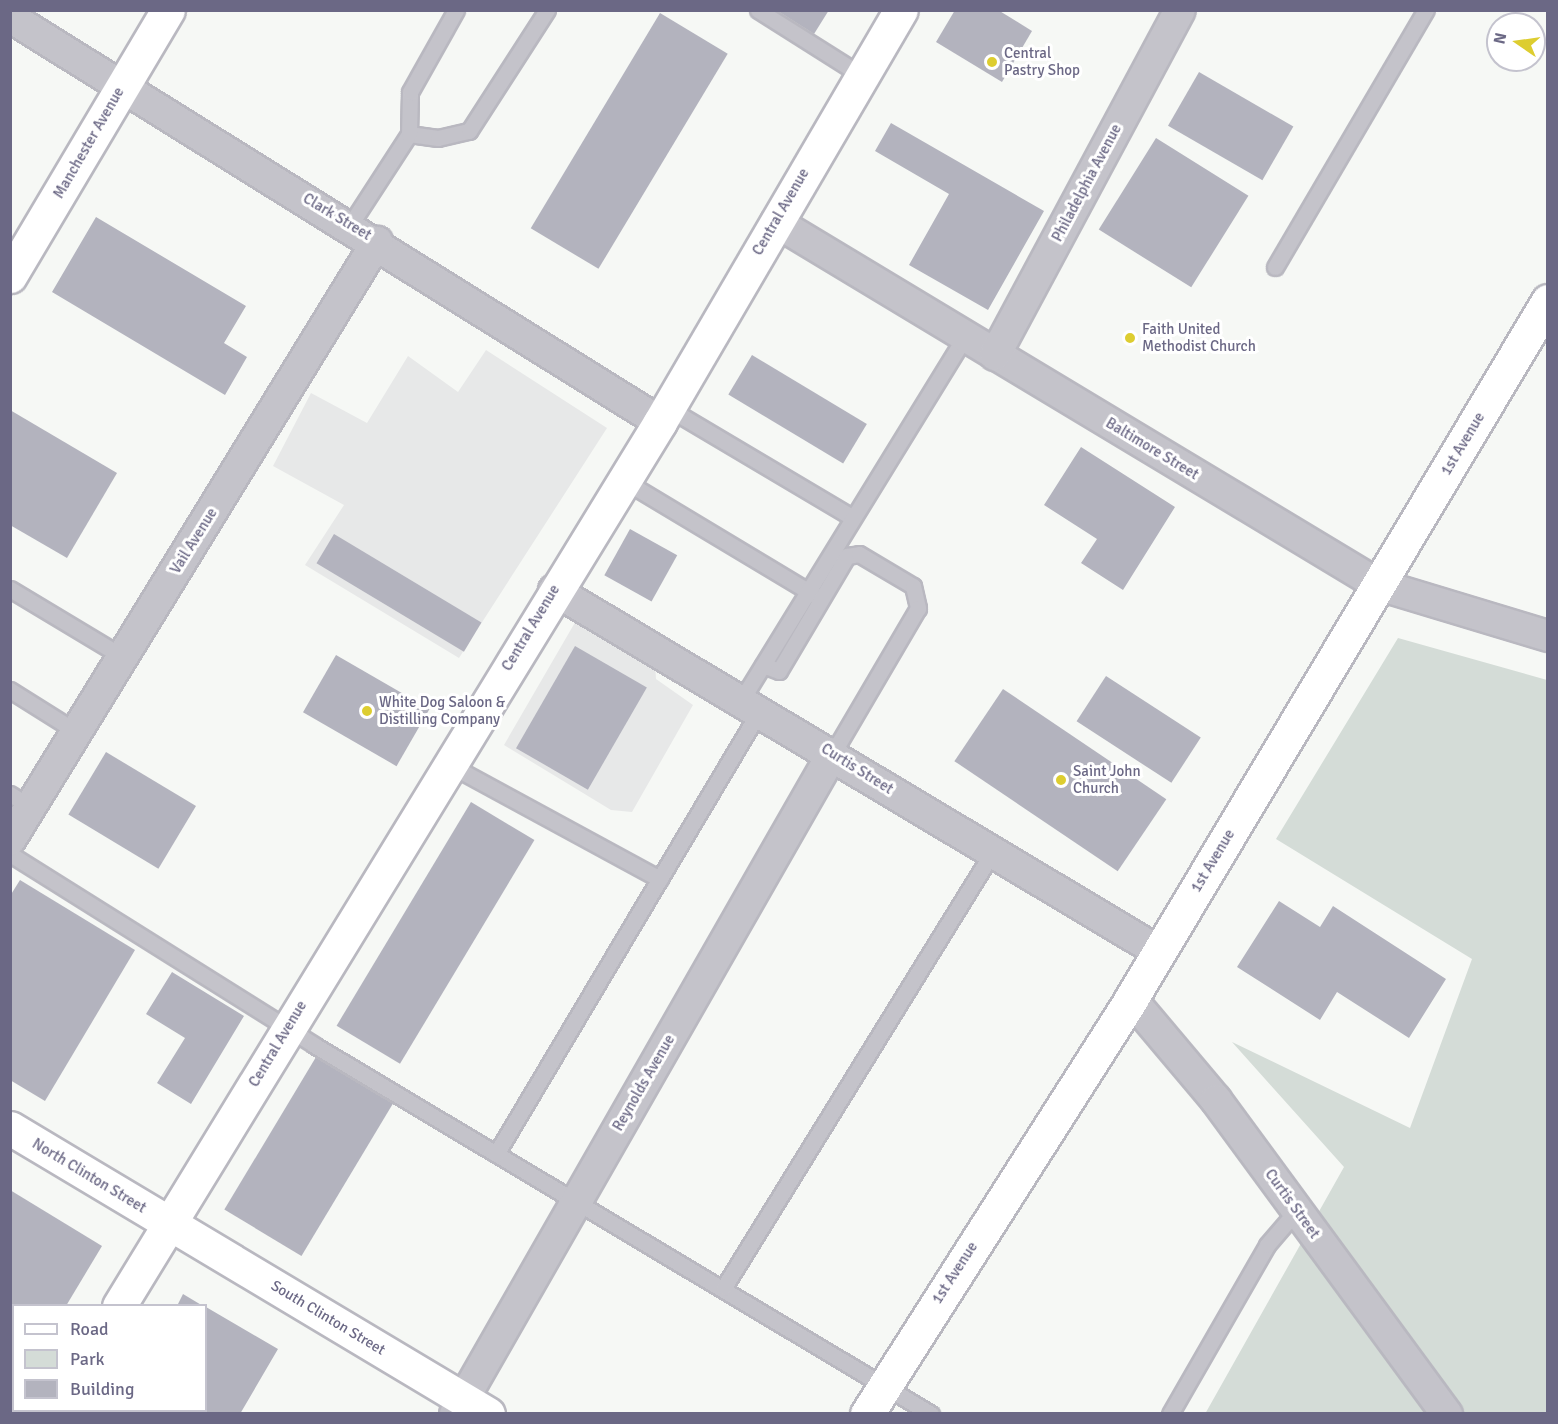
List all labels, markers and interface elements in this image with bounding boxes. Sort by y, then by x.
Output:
north arrow [1486,12,1546,72]
text: N [1489,31,1511,46]
place label: Central Pastry Shop [1004,44,1080,79]
marker: Central Pastry Shop [985,55,999,69]
street label: Manchester Avenue [50,84,128,202]
street label: Philadelphia Avenue [1048,121,1126,245]
street label: Central Avenue [749,165,813,259]
street label: Clark Street [300,190,374,244]
place label: Faith United Methodist Church [1142,320,1256,355]
marker: Faith United Methodist Church [1123,331,1137,345]
street label: 1st Avenue [1437,409,1489,479]
street label: Baltimore Street [1102,414,1202,484]
street label: Vail Avenue [167,505,221,577]
street label: Central Avenue [498,582,564,674]
place label: White Dog Saloon & Distilling Company [379,693,505,728]
marker: White Dog Saloon & Distilling Company [360,704,374,718]
street label: Curtis Street [818,740,896,798]
place label: Saint John Church [1073,762,1141,797]
marker: Saint John Church [1054,773,1068,787]
street label: 1st Avenue [1187,826,1239,896]
street label: Central Avenue [245,998,311,1090]
street label: Reynolds Avenue [609,1032,679,1134]
street label: North Clinton Street [29,1135,149,1217]
street label: Curtis Street [1261,1166,1323,1242]
street label: 1st Avenue [928,1239,982,1307]
street label: South Clinton Street [268,1277,388,1359]
legend [12,1304,207,1412]
text: Road [70,1318,109,1340]
text: Park [70,1348,105,1370]
text: Building [70,1378,134,1400]

